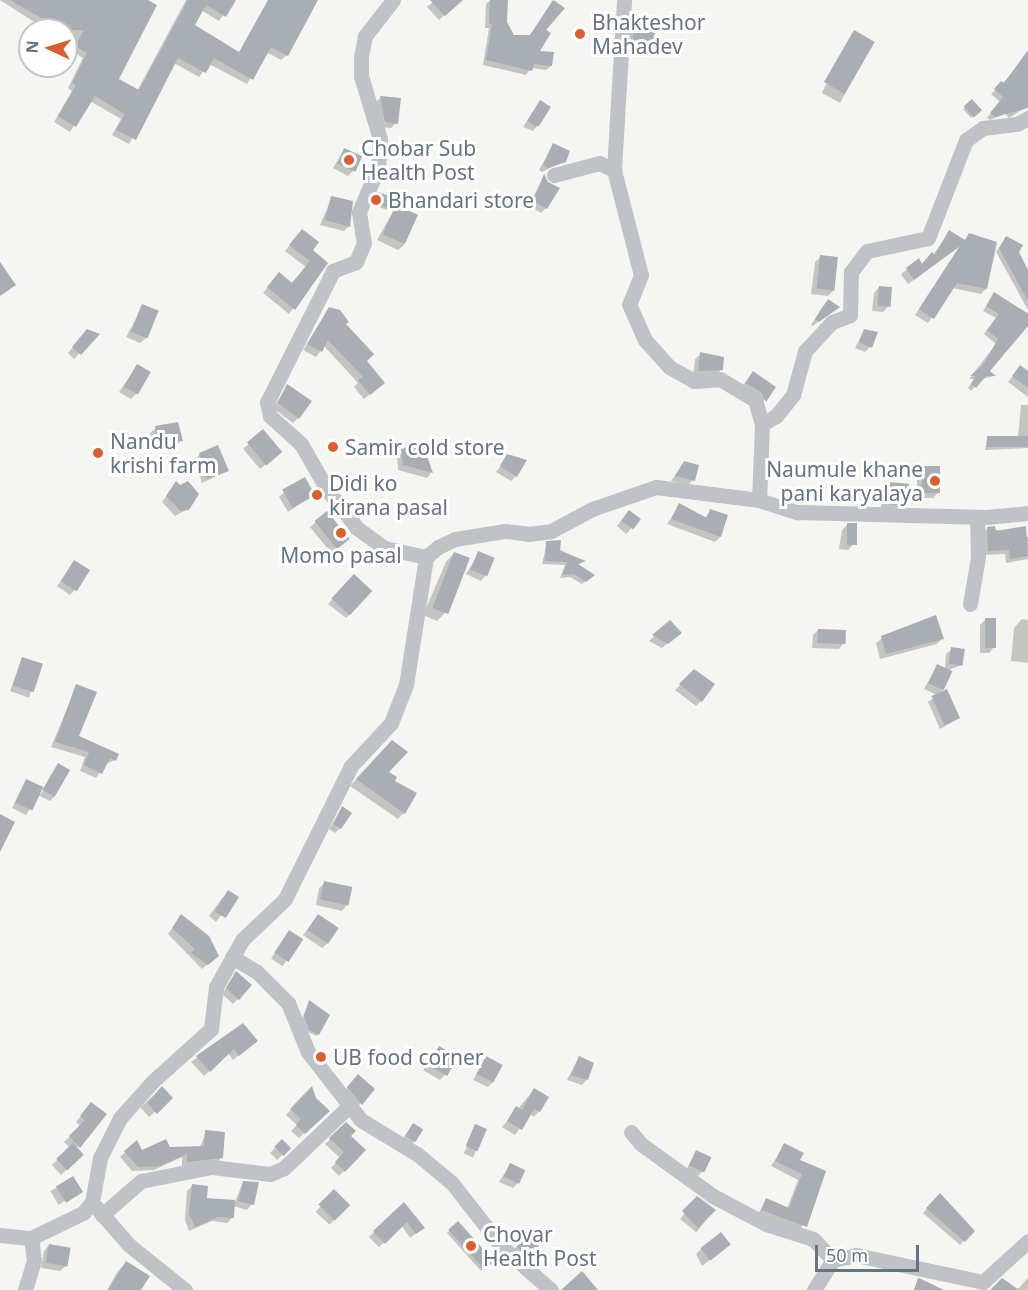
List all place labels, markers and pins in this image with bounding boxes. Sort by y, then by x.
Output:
place label: Bhakteshor Mahadev [592,9,705,59]
marker: Bhakteshor Mahadev [573,27,587,41]
place label: Chobar Sub Health Post [361,135,476,185]
marker: Chobar Sub Health Post [342,153,356,167]
place label: Bhandari store [388,187,534,213]
marker: Bhandari store [369,193,383,207]
place label: Nandu krishi farm [110,428,217,478]
place label: Samir cold store [345,434,505,460]
marker: Samir cold store [326,440,340,454]
marker: Nandu krishi farm [91,446,105,460]
place label: Naumule khane pani karyalaya [766,456,923,506]
place label: Didi ko kirana pasal [329,470,448,520]
marker: Naumule khane pani karyalaya [928,474,942,488]
marker: Didi ko kirana pasal [310,488,324,502]
marker: Momo pasal [334,526,348,540]
place label: Momo pasal [280,542,402,568]
place label: UB food corner [333,1044,483,1070]
marker: UB food corner [314,1050,328,1064]
place label: Chovar Health Post [483,1221,597,1271]
marker: Chovar Health Post [464,1239,478,1253]

